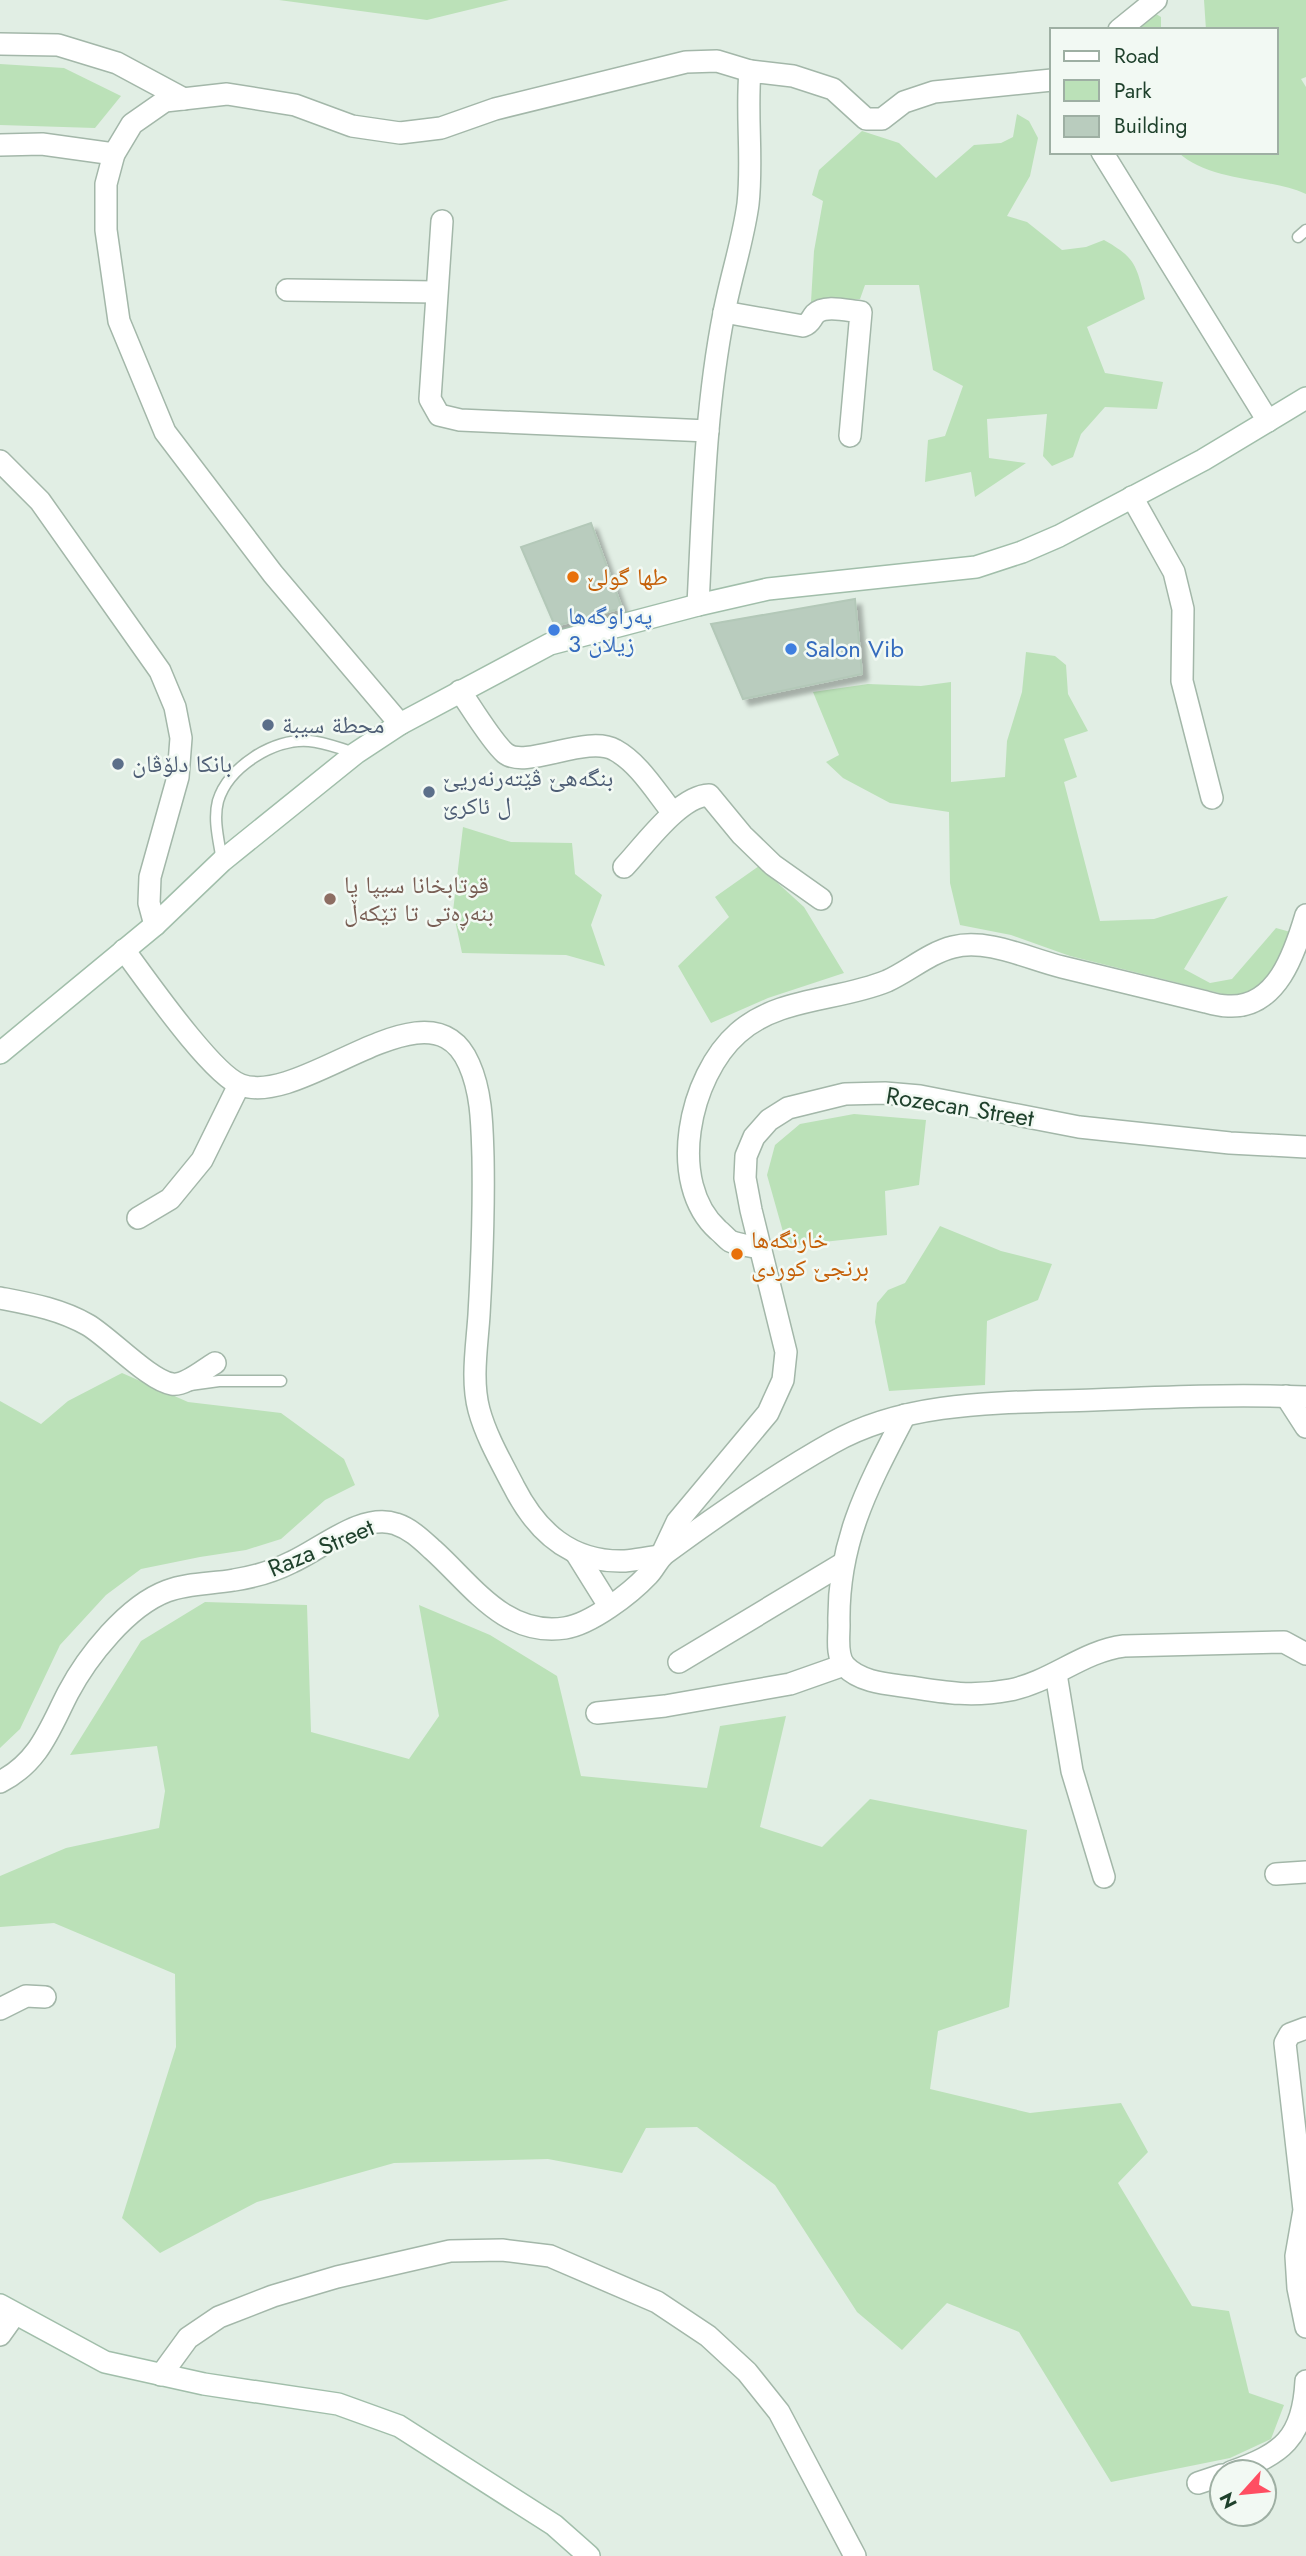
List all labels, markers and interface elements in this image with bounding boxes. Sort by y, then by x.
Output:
legend [1050,28,1278,154]
text: Road [1114,41,1159,71]
text: Park [1114,76,1152,106]
text: Building [1114,111,1187,141]
place label: طها گولێ [587,559,668,594]
marker: طها گولێ [565,569,581,585]
place label: پەراوگەها زیلان 3 [568,598,652,661]
marker: پەراوگەها زیلان 3 [546,622,562,638]
place label: Salon Vib [805,631,904,666]
marker: Salon Vib [783,641,799,657]
place label: محطة سيبة [282,707,384,742]
marker: محطة سيبة [260,717,276,733]
place label: بانکا دلۆڤان [132,746,232,781]
marker: بانکا دلۆڤان [110,756,126,772]
place label: بنگەهێ ڤێتەرنەریێ ل ئاکرێ [443,760,613,823]
marker: بنگەهێ ڤێتەرنەریێ ل ئاکرێ [421,784,437,800]
place label: قوتابخانا سیپا یا بنەڕەتی تا تێکەڵ [344,867,494,931]
marker: قوتابخانا سیپا یا بنەڕەتی تا تێکەڵ [322,891,338,907]
street label: Rozecan Street [884,1078,1037,1136]
place label: خارنگەها برنجێ کوردی [751,1222,869,1285]
marker: خارنگەها برنجێ کوردی [729,1246,745,1262]
street label: Raza Street [262,1509,379,1586]
north arrow [1208,2458,1278,2528]
text: N [1213,2488,1244,2513]

